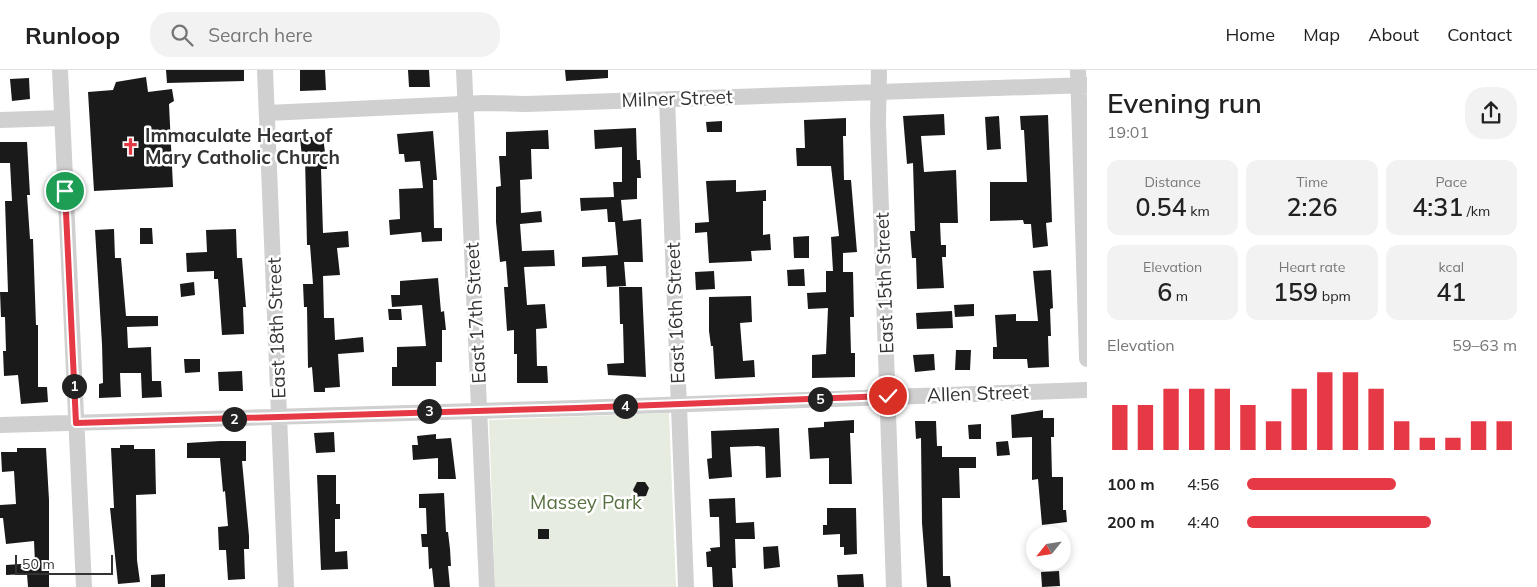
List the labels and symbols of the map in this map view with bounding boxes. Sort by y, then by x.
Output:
street label: Milner Street [621,84,733,112]
place label: Immaculate Heart of Mary Catholic Church [145,123,340,169]
church icon: Immaculate Heart of Mary Catholic Church [121,136,141,156]
pin [44,170,86,212]
street label: East 15th Street [870,212,898,354]
street label: East 17th Street [459,241,491,384]
street label: East 16th Street [661,242,689,384]
street label: East 18th Street [262,257,290,399]
pin: 1 [62,374,86,398]
pin [867,375,909,417]
street label: Allen Street [927,379,1030,407]
pin: 5 [808,386,832,412]
pin: 4 [612,394,638,418]
pin: 3 [416,398,442,424]
pin: 2 [222,406,246,432]
park label: Massey Park [530,490,642,514]
north arrow [1026,526,1071,571]
scale bar [15,552,112,575]

